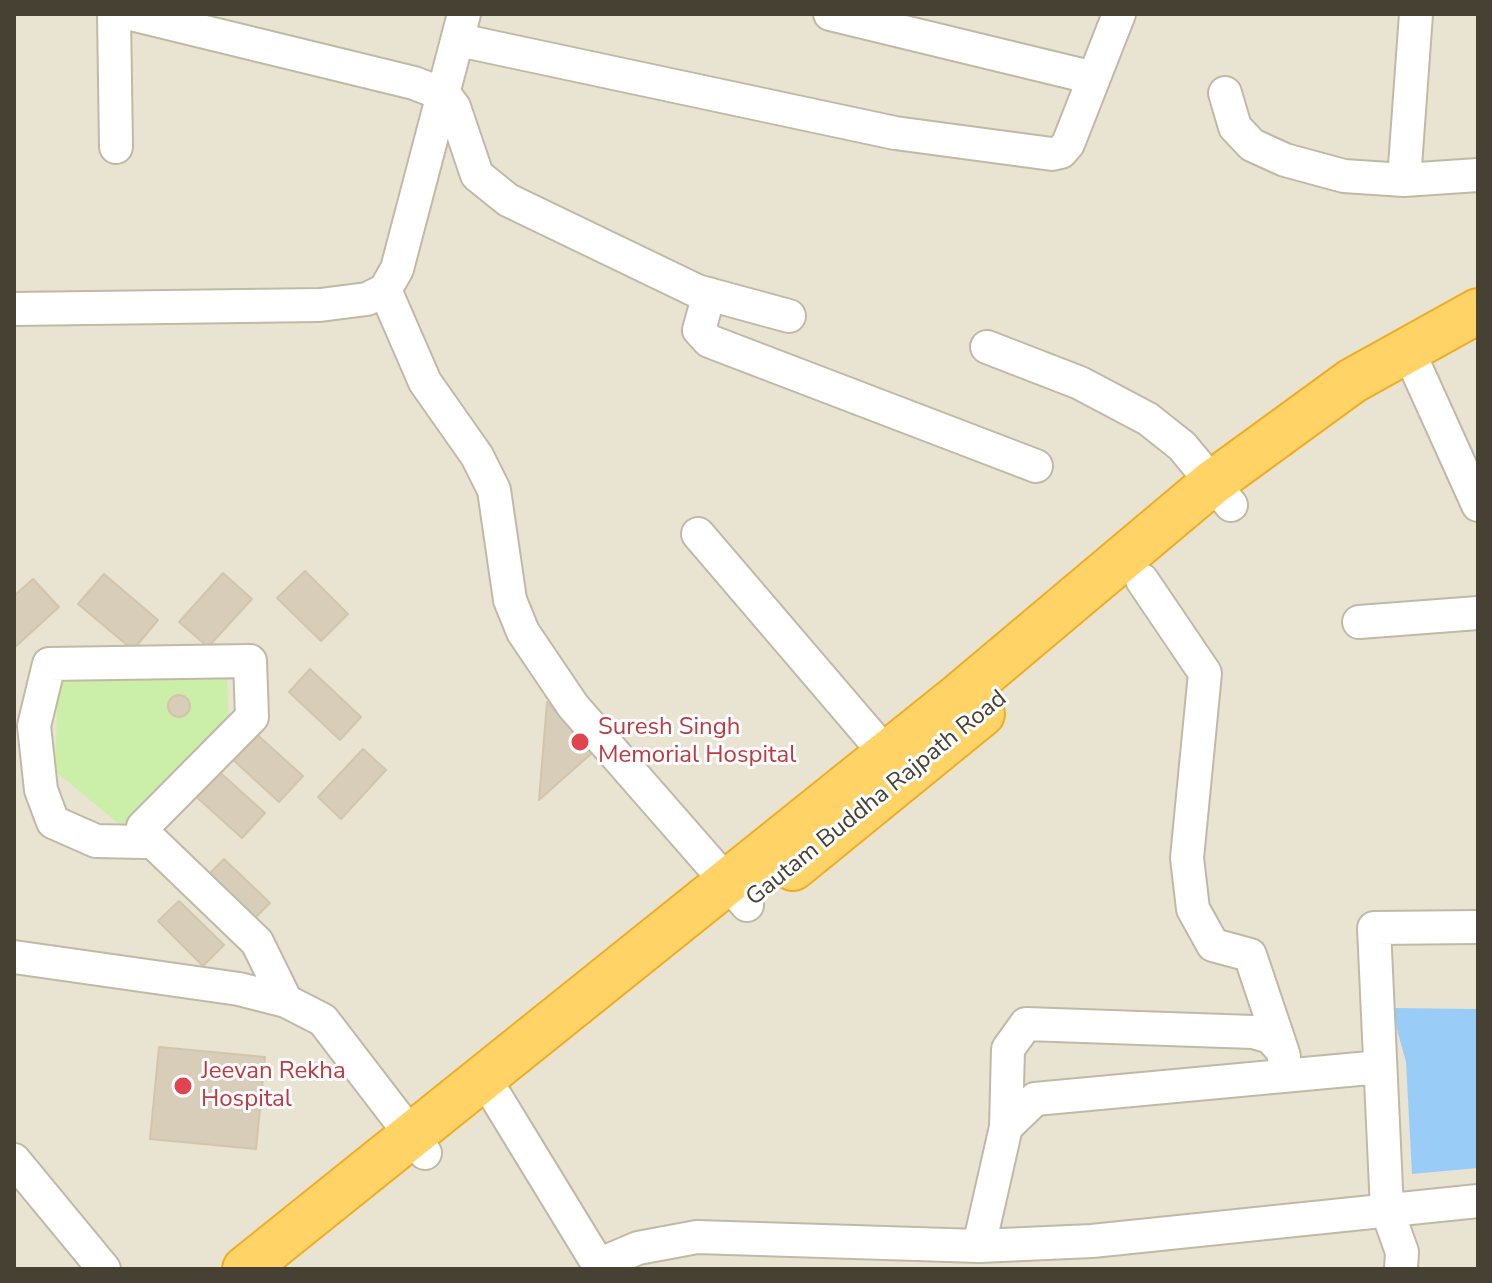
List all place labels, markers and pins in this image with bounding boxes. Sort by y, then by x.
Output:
place label: Suresh Singh Memorial Hospital [598,714,796,770]
marker: Suresh Singh Memorial Hospital [569,731,591,753]
place label: Jeevan Rekha Hospital [201,1058,346,1114]
marker: Jeevan Rekha Hospital [172,1075,194,1097]

